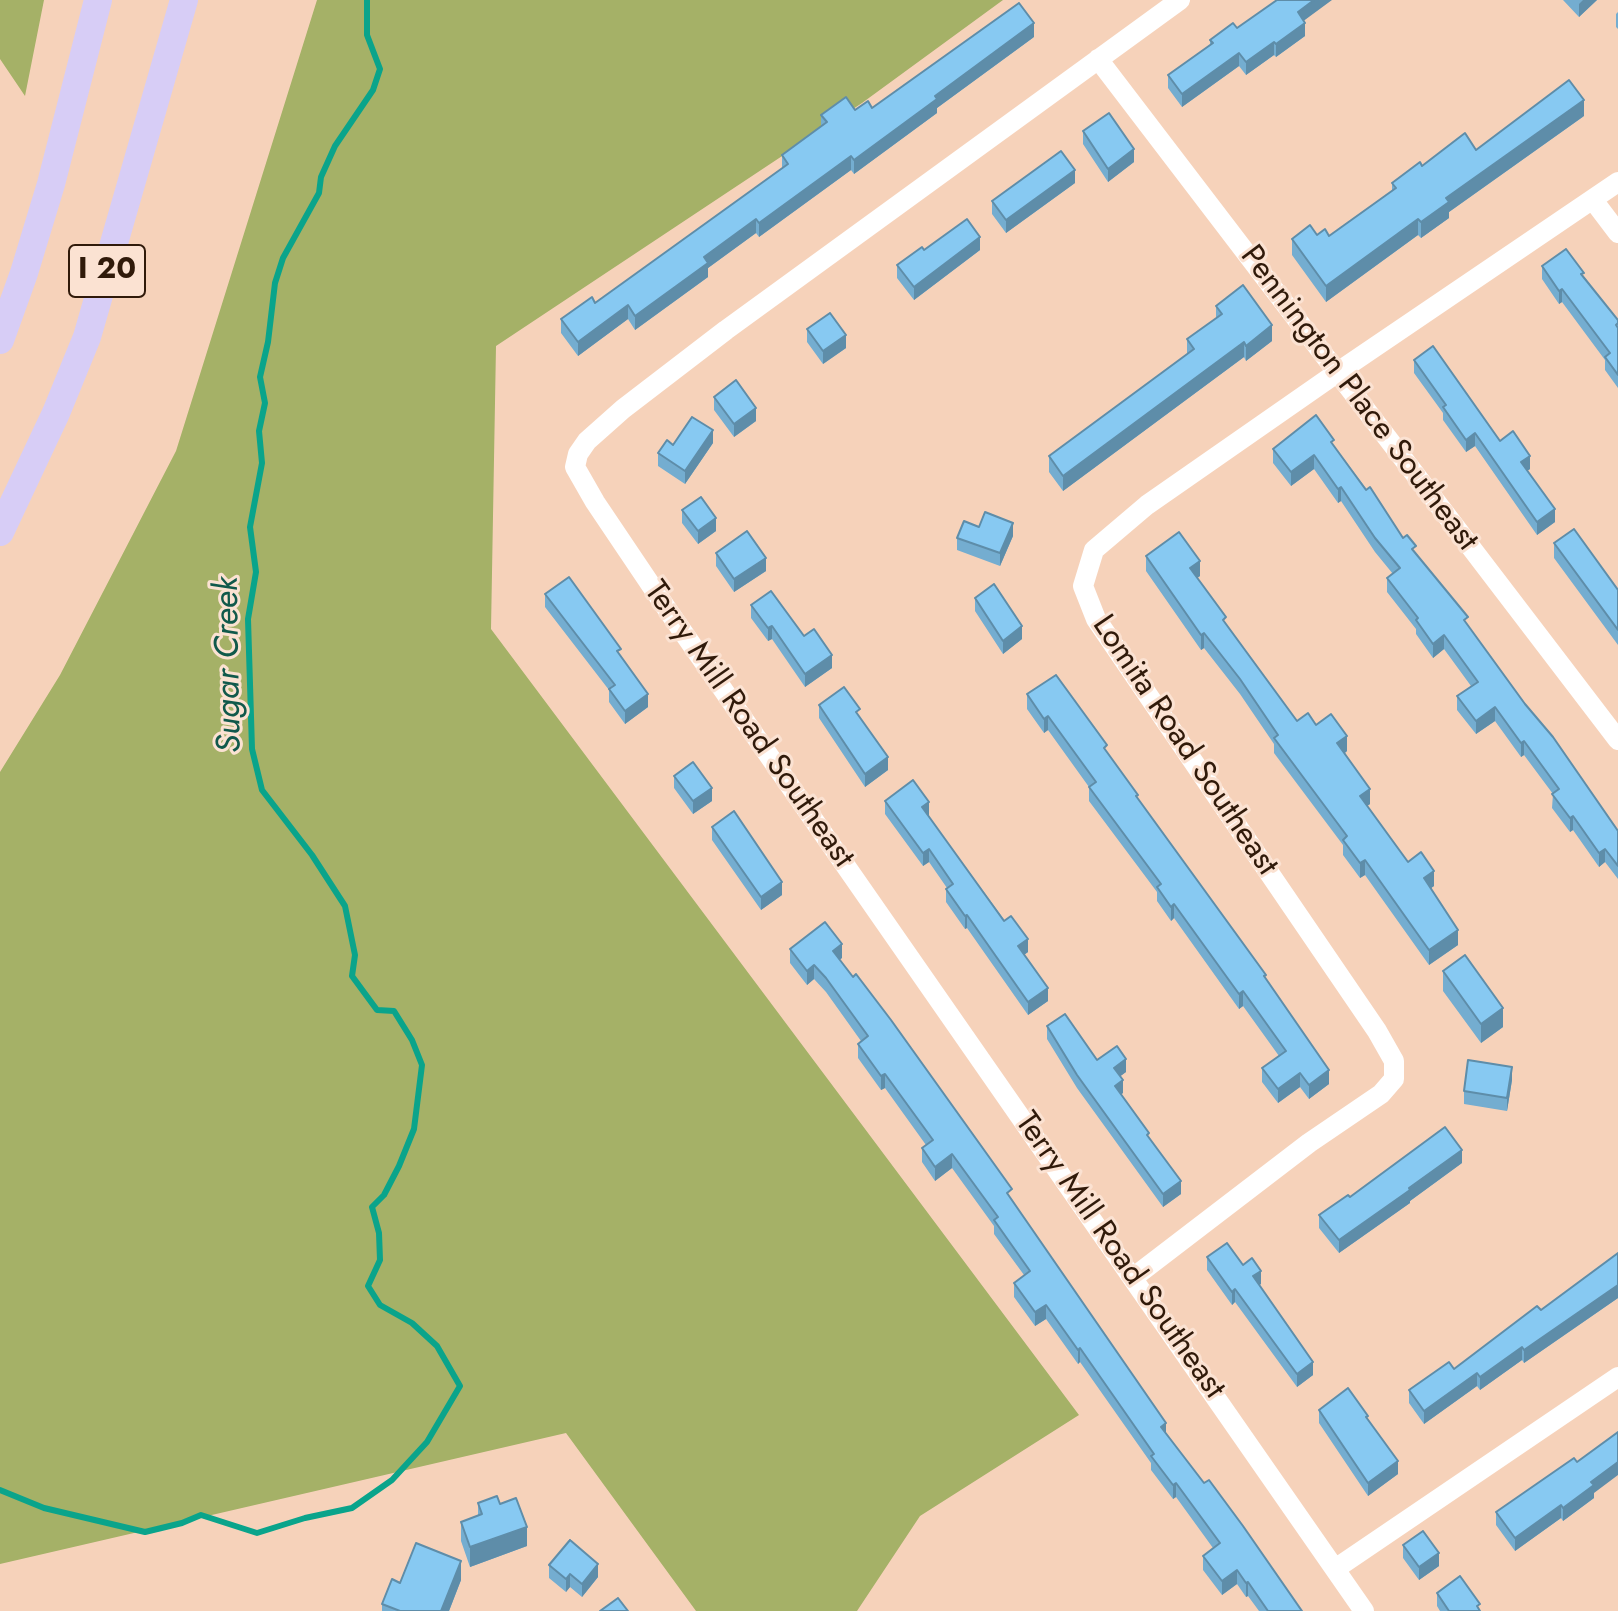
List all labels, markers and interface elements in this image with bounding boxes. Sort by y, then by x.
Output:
street label: Pennington Place Southeast [1231,239,1485,559]
road number: I 20 [69,245,145,297]
street label: Terry Mill Road Southeast [635,574,861,876]
water label: Sugar Creek [208,576,252,754]
street label: Lomita Road Southeast [1083,609,1285,883]
street label: Terry Mill Road Southeast [1006,1105,1232,1407]

